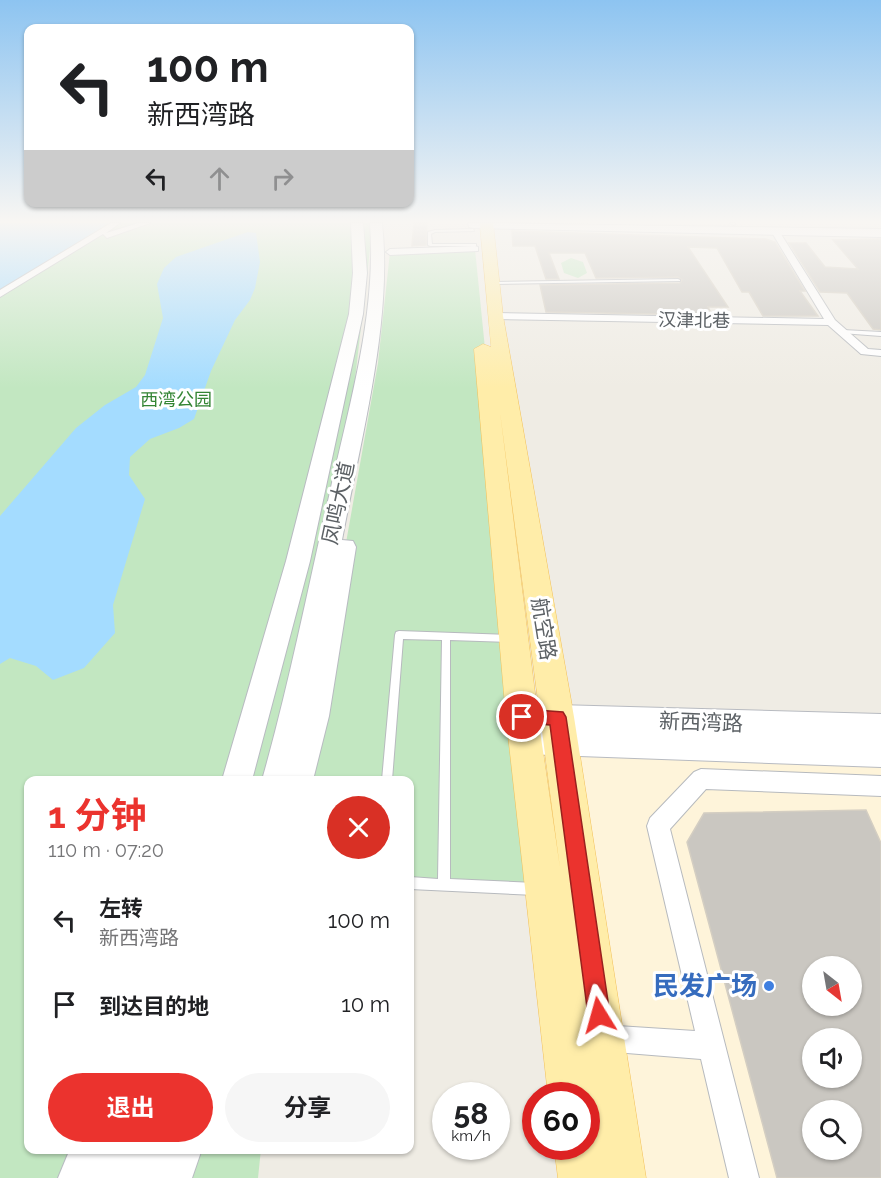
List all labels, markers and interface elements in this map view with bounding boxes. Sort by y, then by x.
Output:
text: 100 m [147,43,269,92]
icon: left [48,48,126,126]
text: 新西湾路 [147,99,255,130]
icon: left [140,162,173,195]
icon: ahead [203,162,236,195]
icon: right [266,162,299,195]
street label: 汉津北巷 [658,309,730,331]
park label: 西湾公园 [140,389,212,410]
street label: 凤鸣大道 [317,459,359,547]
street label: 航空路 [527,596,561,662]
pin [496,691,547,742]
icon: arrive [505,700,538,733]
street label: 新西湾路 [659,708,743,736]
text: 1 分钟 [48,794,146,836]
button: close [327,796,390,859]
text: 110 m · 07:20 [48,838,164,862]
text: 左转 [99,895,143,921]
icon: left [48,904,81,937]
text: 100 m [328,907,390,933]
text: 新西湾路 [99,926,179,950]
north arrow [802,956,862,1016]
map controls [802,956,862,1160]
place label: 民发广场 [653,971,757,1001]
marker: 民发广场 [762,979,776,993]
position arrow [567,983,631,1047]
icon: arrive [48,988,81,1021]
text: 10 m [341,991,390,1017]
text: 到达目的地 [99,993,209,1019]
button: sound [802,1028,862,1088]
button: 退出 [48,1073,213,1142]
button: 分享 [225,1073,390,1142]
speed limit sign: 60 [522,1082,600,1160]
text: 58 [454,1096,488,1131]
button: search [802,1100,862,1160]
text: km/h [451,1127,491,1145]

